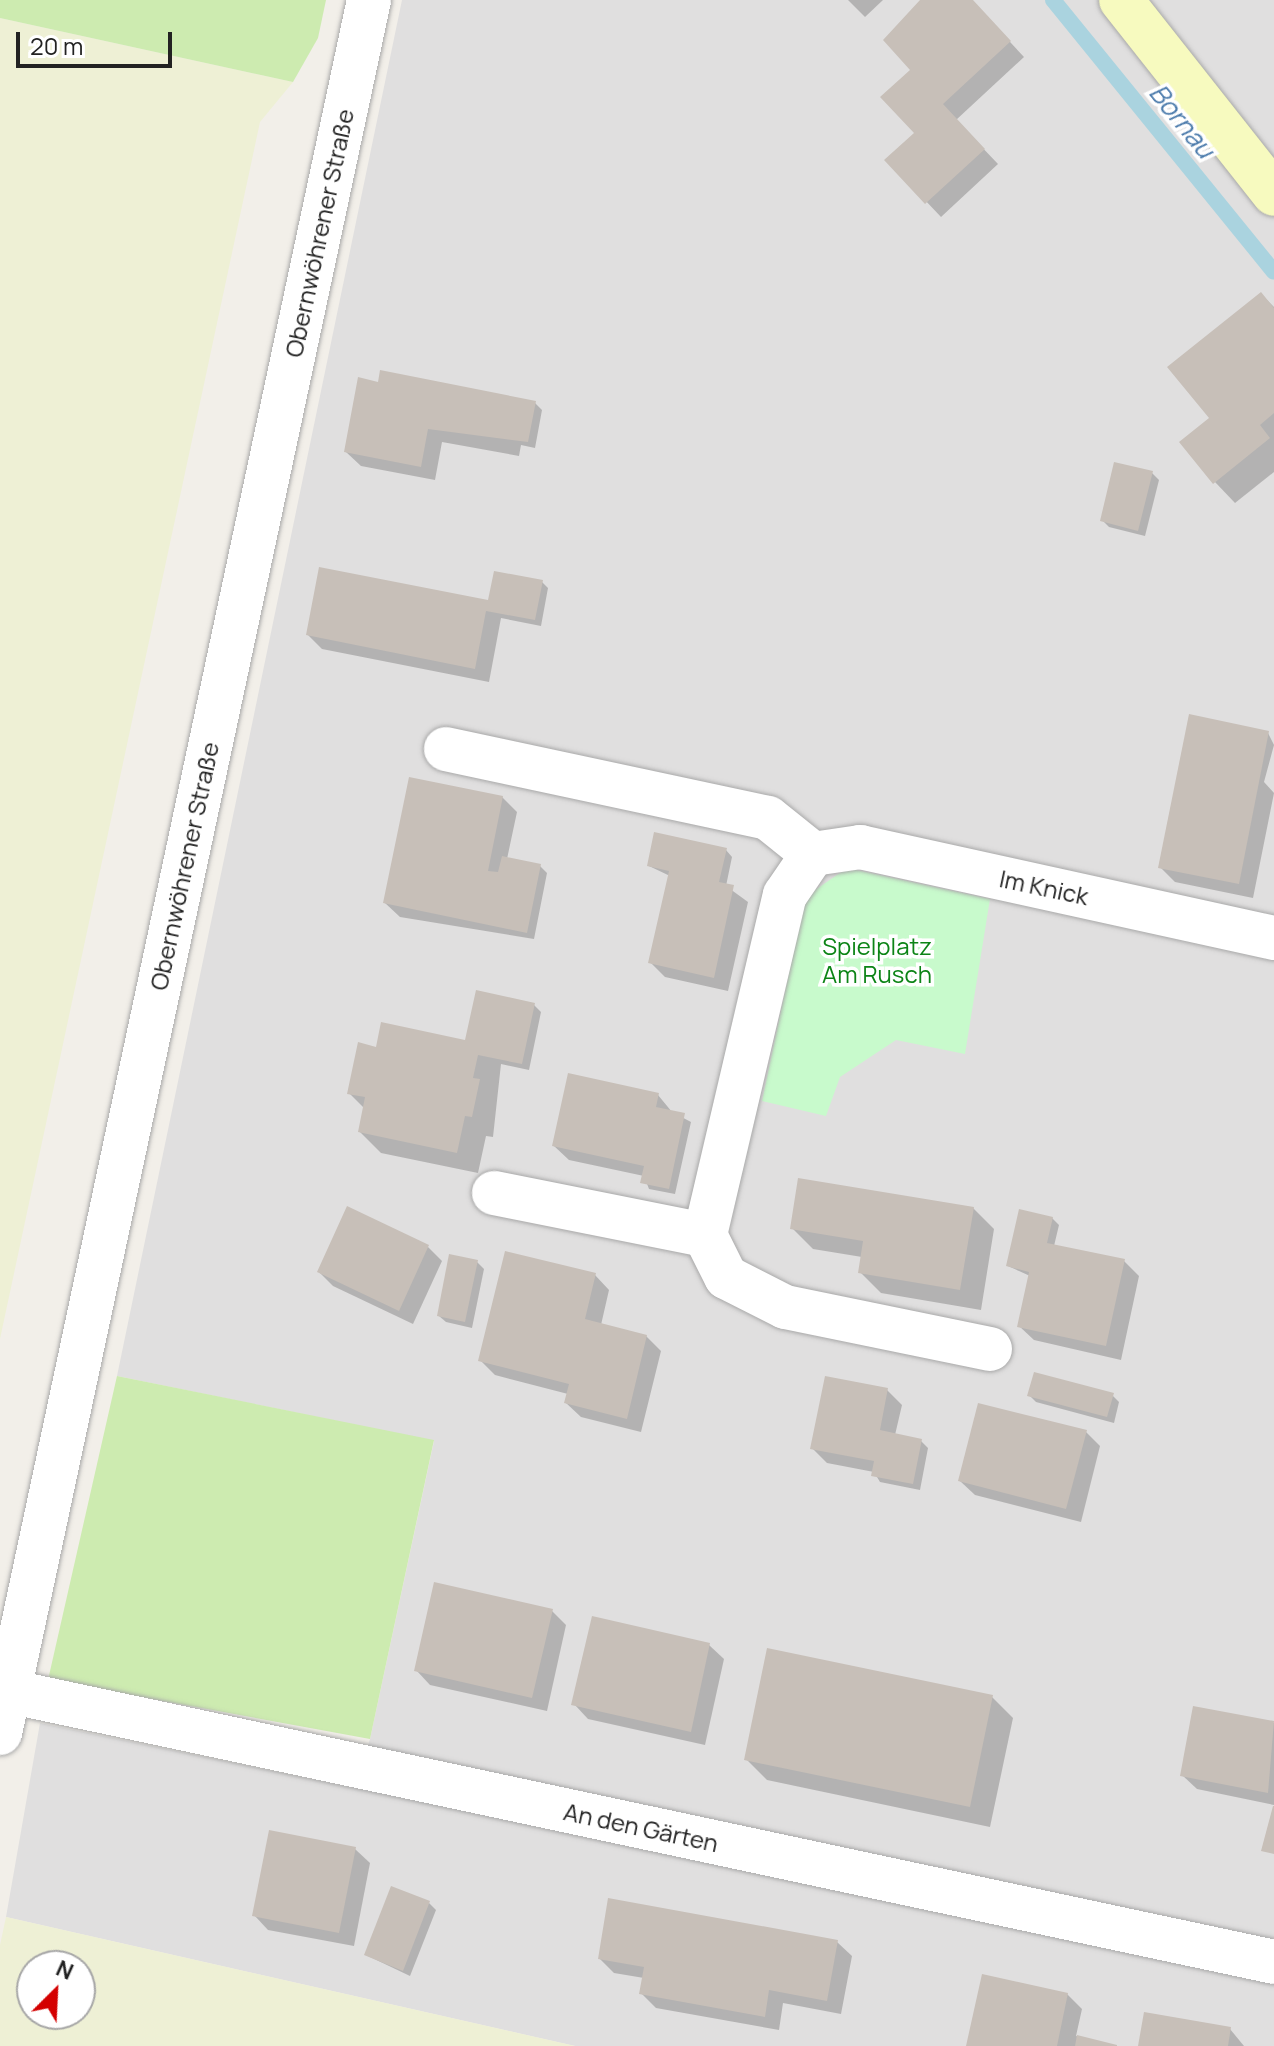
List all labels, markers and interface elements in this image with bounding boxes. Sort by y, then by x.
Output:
scale bar [20,16,176,66]
text: 20 m [30,29,83,62]
water label: Bornau [1143,78,1221,164]
street label: Obernwöhrener Straße [279,106,359,360]
street label: Obernwöhrener Straße [144,739,224,993]
street label: Im Knick [997,864,1091,910]
park label: Spielplatz Am Rusch [822,932,932,988]
street label: An den Gärten [561,1797,721,1857]
north arrow [16,1950,96,2030]
text: N [52,1953,78,1987]

